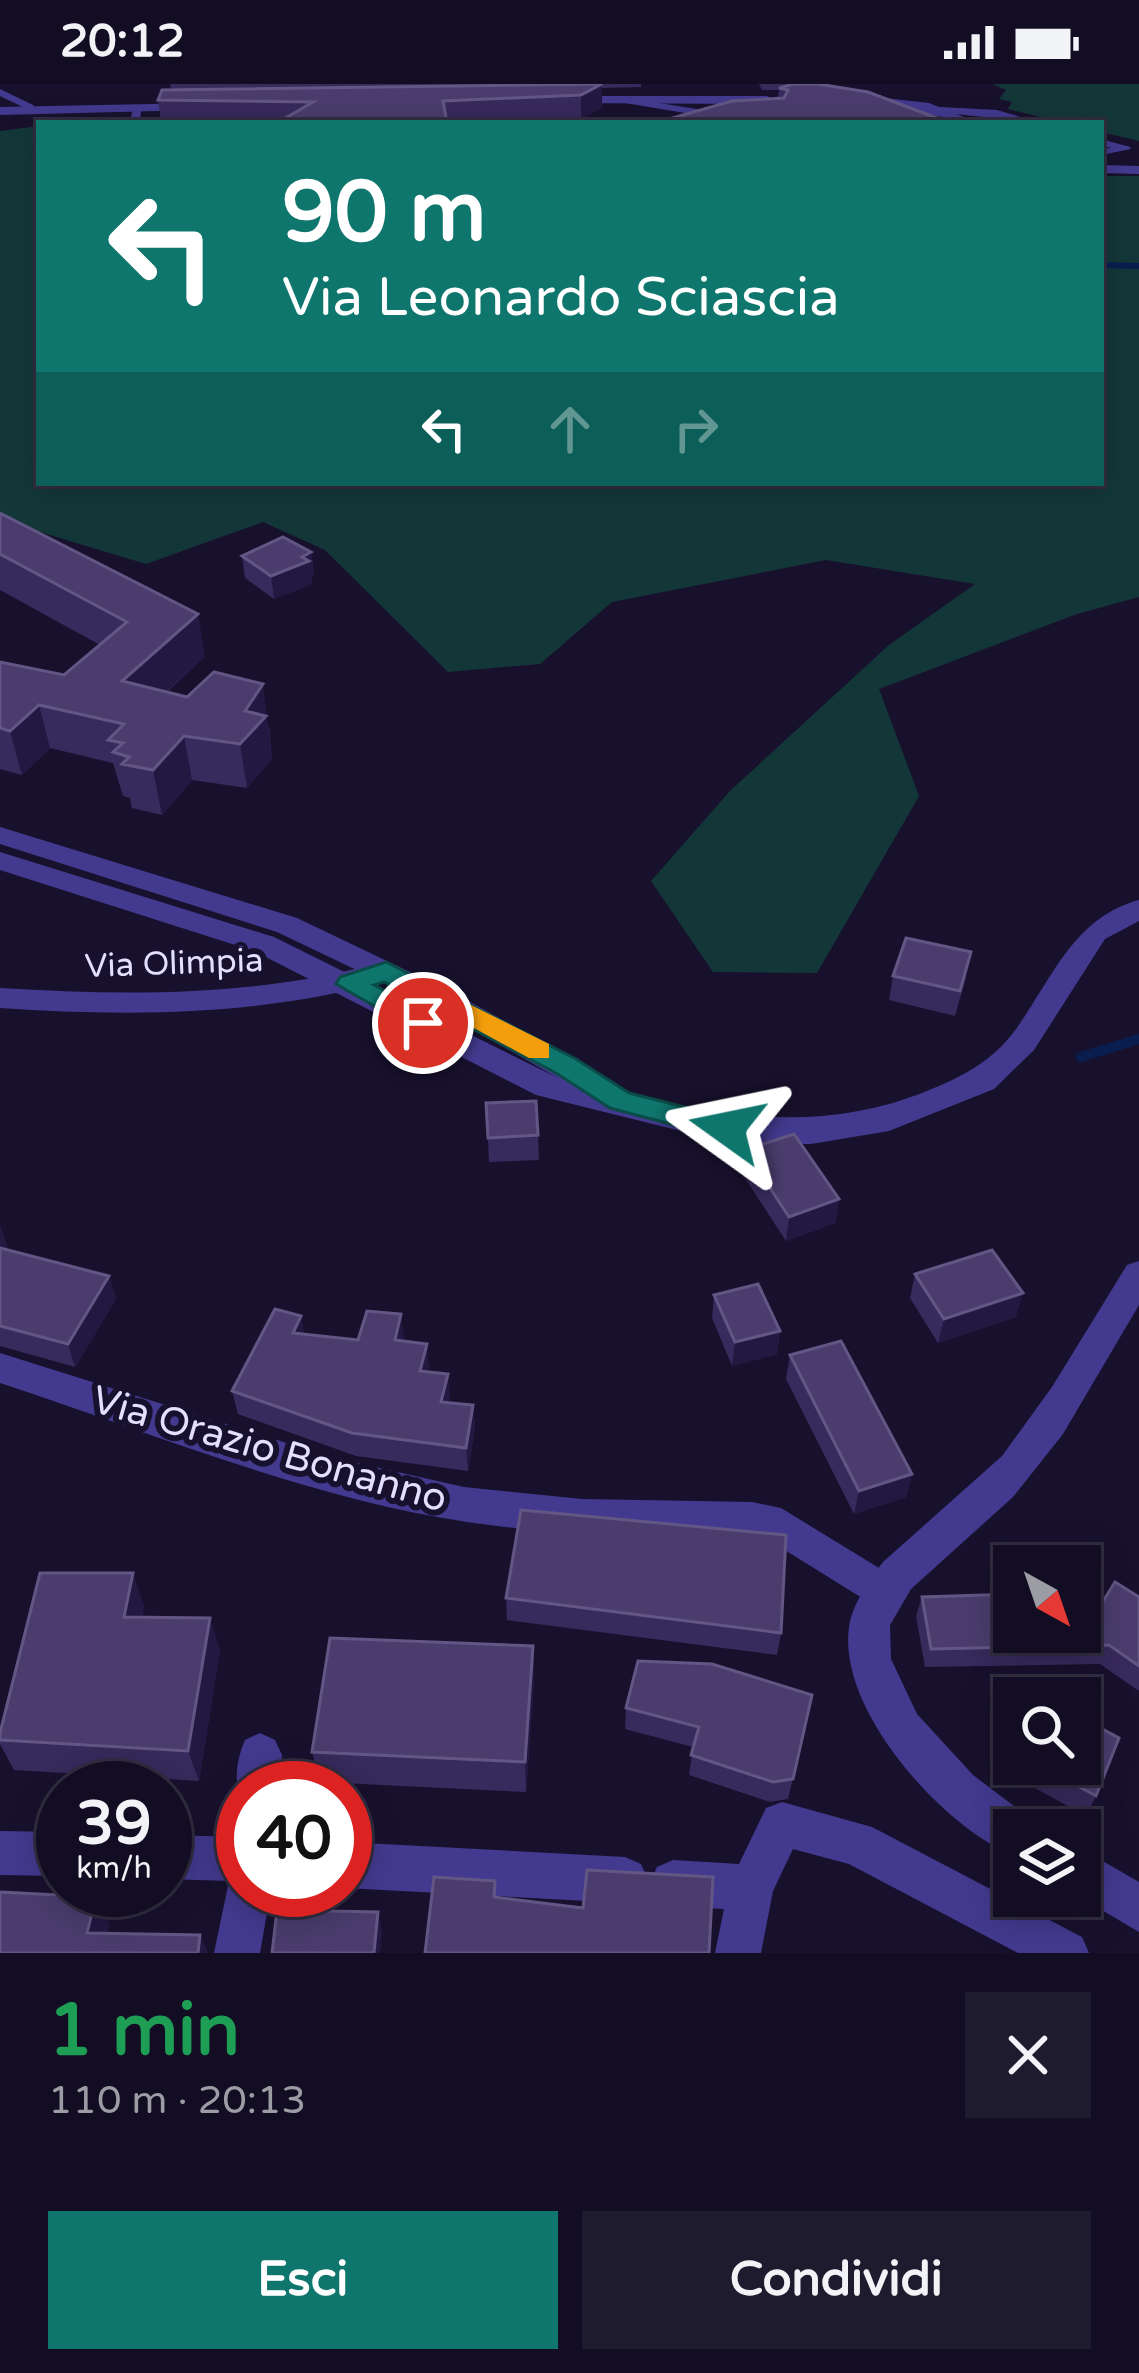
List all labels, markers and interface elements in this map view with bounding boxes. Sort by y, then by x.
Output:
text: 20:12 [60,15,185,69]
text: 90 m [282,163,486,264]
icon: left [84,168,240,324]
text: Via Leonardo Sciascia [282,265,840,330]
icon: left [411,396,477,462]
icon: ahead [537,396,603,462]
icon: right [663,396,729,462]
street label: Via Olimpia [84,941,264,986]
pin [372,972,474,1074]
icon: arrive [390,990,456,1056]
position arrow [664,1065,790,1191]
street label: Via Orazio Bonanno [87,1376,452,1523]
north arrow [993,1545,1101,1653]
map controls [993,1545,1101,1917]
button: search [993,1677,1101,1785]
speed limit sign: 40 [216,1761,372,1917]
text: 39 [76,1788,152,1860]
button: layers [993,1809,1101,1917]
text: km/h [76,1850,152,1887]
text: 1 min [48,1988,240,2075]
button: close [965,1992,1091,2118]
text: 110 m · 20:13 [48,2077,306,2124]
button: Esci [48,2211,558,2349]
button: Condividi [582,2211,1091,2349]

